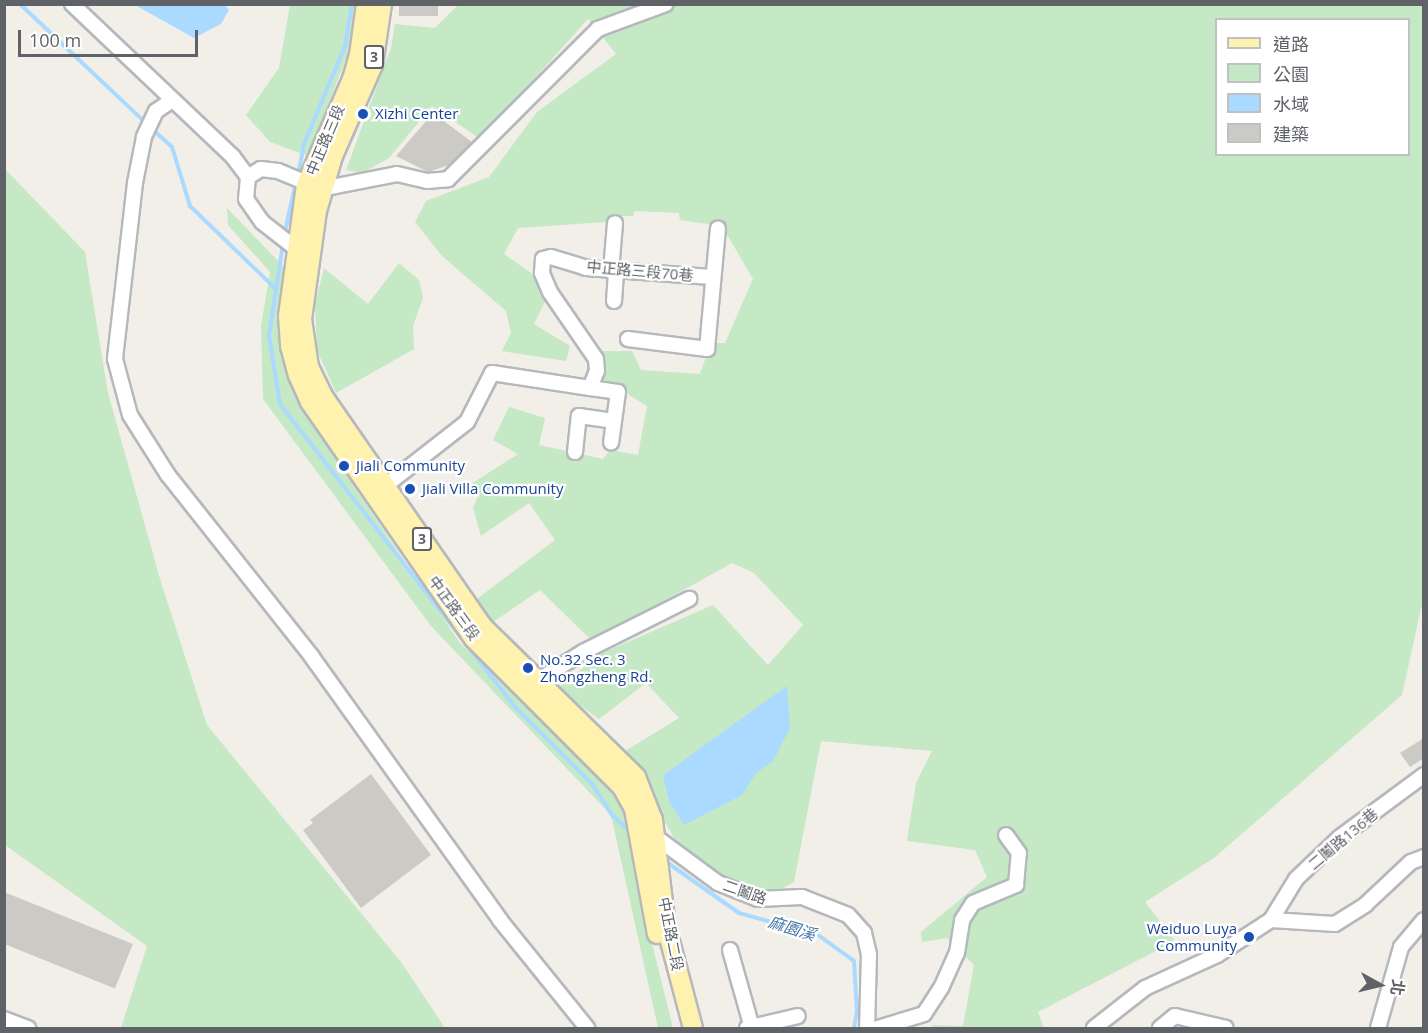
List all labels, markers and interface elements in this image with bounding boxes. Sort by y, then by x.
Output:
scale bar [21,18,201,56]
legend [1215,18,1410,156]
text: 100 m [29,28,81,52]
text: 道路 [1273,32,1309,56]
road number: 3 [364,46,385,68]
text: 公園 [1273,62,1309,86]
text: 水域 [1273,92,1309,116]
street label: 中正路三段 [302,102,348,178]
place label: Xizhi Center [375,105,458,123]
marker: Xizhi Center [356,107,370,121]
text: 建築 [1273,122,1309,146]
street label: 中正路三段70巷 [586,257,694,285]
place label: Jiali Community [356,457,465,475]
marker: Jiali Community [337,459,351,473]
place label: Jiali Villa Community [422,480,563,498]
marker: Jiali Villa Community [403,482,417,496]
road number: 3 [412,528,432,550]
street label: 中正路三段 [425,572,483,644]
place label: No.32 Sec. 3 Zhongzheng Rd. [540,650,652,685]
marker: No.32 Sec. 3 Zhongzheng Rd. [521,661,535,675]
street label: 二鬮路136巷 [1304,805,1382,873]
street label: 二鬮路 [721,876,769,908]
street label: 中正路二段 [655,895,687,973]
water label: 麻園溪 [766,912,818,944]
place label: Weiduo Luya Community [1147,919,1237,954]
marker: Weiduo Luya Community [1242,930,1256,944]
north arrow [1350,955,1410,1015]
text: 北 [1386,978,1410,997]

